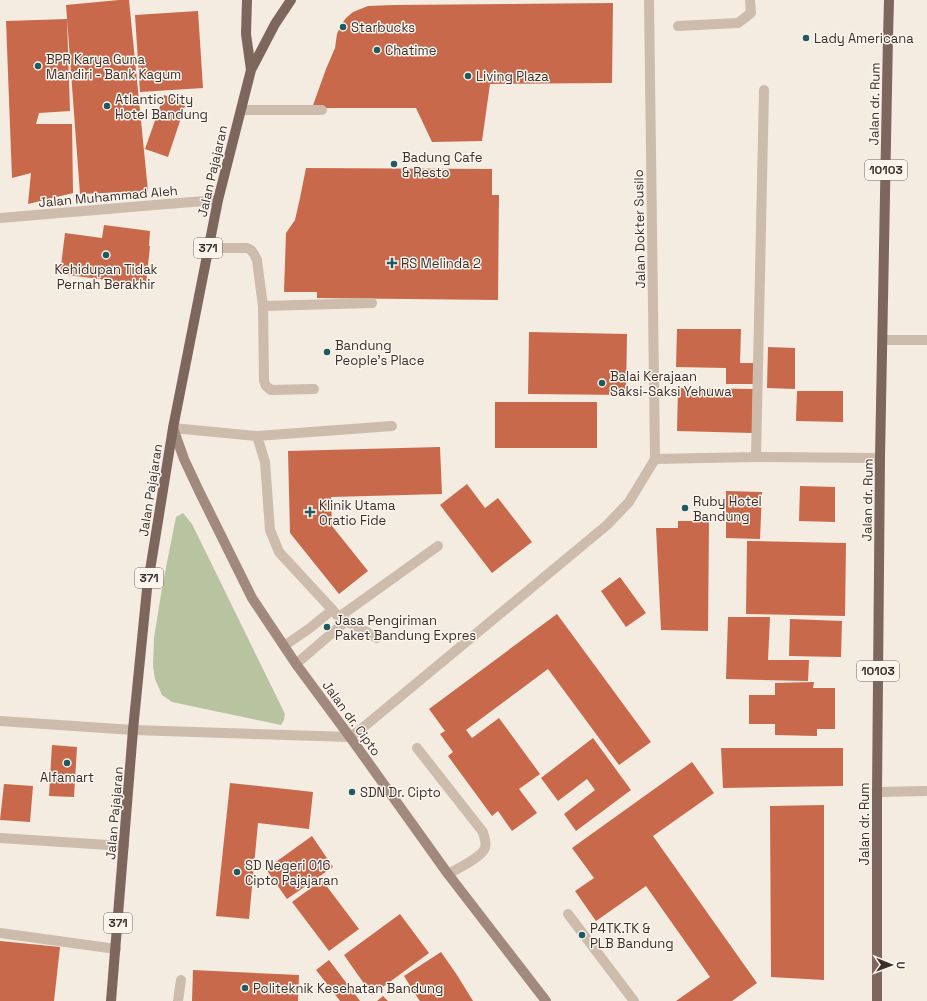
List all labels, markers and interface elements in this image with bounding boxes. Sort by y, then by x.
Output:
place label: Starbucks [351,19,415,36]
marker: Starbucks [338,22,348,32]
place label: Lady Americana [814,30,914,47]
marker: Lady Americana [801,33,811,43]
place label: Chatime [385,42,436,59]
marker: Chatime [372,45,382,55]
place label: BPR Karya Guna Mandiri - Bank Kagum [46,51,181,83]
marker: BPR Karya Guna Mandiri - Bank Kagum [33,61,43,71]
street label: Jalan dr. Rum [865,62,884,146]
place label: Living Plaza [476,68,549,85]
marker: Living Plaza [463,71,473,81]
place label: Atlantic City Hotel Bandung [115,91,208,123]
marker: Atlantic City Hotel Bandung [102,101,112,111]
street label: Jalan Pajajaran [194,124,231,219]
place label: Badung Cafe & Resto [402,149,482,181]
marker: Badung Cafe & Resto [389,159,399,169]
road number: 10103 [865,160,907,180]
street label: Jalan Dokter Susilo [630,169,649,289]
street label: Jalan Muhammad Aleh [38,182,178,211]
road number: 371 [194,238,222,258]
marker: Kehidupan Tidak Pernah Berakhir [101,250,111,260]
place label: RS Melinda 2 [401,255,481,272]
marker: RS Melinda 2 [386,257,398,269]
place label: Kehidupan Tidak Pernah Berakhir [54,261,158,293]
place label: Bandung People's Place [335,337,424,369]
marker: Bandung People's Place [322,347,332,357]
place label: Balai Kerajaan Saksi-Saksi Yehuwa [610,368,732,400]
marker: Balai Kerajaan Saksi-Saksi Yehuwa [597,378,607,388]
street label: Jalan Pajajaran [135,443,166,538]
street label: Jalan dr. Rum [858,458,877,542]
place label: Ruby Hotel Bandung [693,493,762,525]
place label: Klinik Utama Oratio Fide [319,497,396,529]
marker: Ruby Hotel Bandung [680,503,690,513]
marker: Klinik Utama Oratio Fide [304,506,316,518]
road number: 371 [135,568,163,588]
place label: Jasa Pengiriman Paket Bandung Expres [335,612,476,644]
marker: Jasa Pengiriman Paket Bandung Expres [322,622,332,632]
road number: 10103 [857,661,899,681]
street label: Jalan dr. Cipto [319,677,385,759]
marker: Alfamart [62,758,72,768]
street label: Jalan Pajajaran [102,766,127,860]
place label: Alfamart [40,769,94,786]
street label: Jalan dr. Rum [856,783,873,865]
place label: SDN Dr. Cipto [360,784,441,801]
marker: SDN Dr. Cipto [347,787,357,797]
place label: SD Negeri 016 Cipto Pajajaran [245,857,338,889]
marker: SD Negeri 016 Cipto Pajajaran [232,867,242,877]
road number: 371 [104,913,132,933]
place label: P4TK.TK & PLB Bandung [590,920,674,952]
marker: P4TK.TK & PLB Bandung [577,930,587,940]
north arrow [871,945,911,985]
text: U [894,961,908,969]
place label: Politeknik Kesehatan Bandung [253,980,443,997]
marker: Politeknik Kesehatan Bandung [240,983,250,993]

